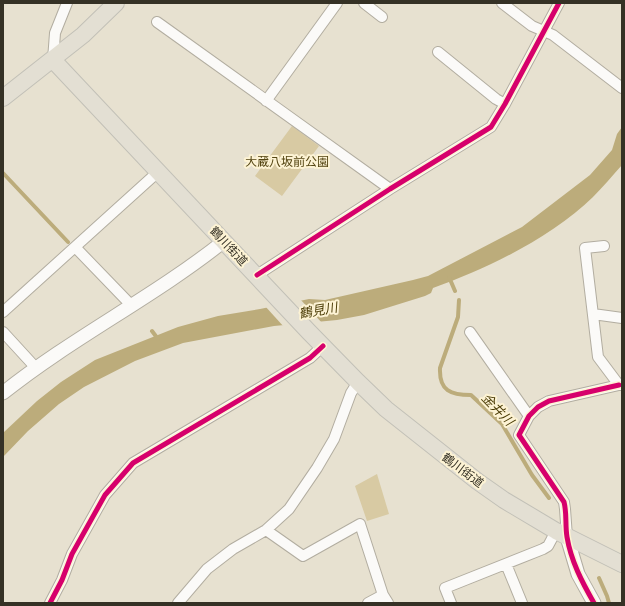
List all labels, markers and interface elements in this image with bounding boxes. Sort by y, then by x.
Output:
park label: 大蔵八坂前公園 [245,152,329,171]
street label: 鶴川街道 [206,222,252,270]
water label: 鶴見川 [297,296,341,323]
water label: 金井川 [477,388,520,431]
street label: 鶴川街道 [438,448,488,492]

